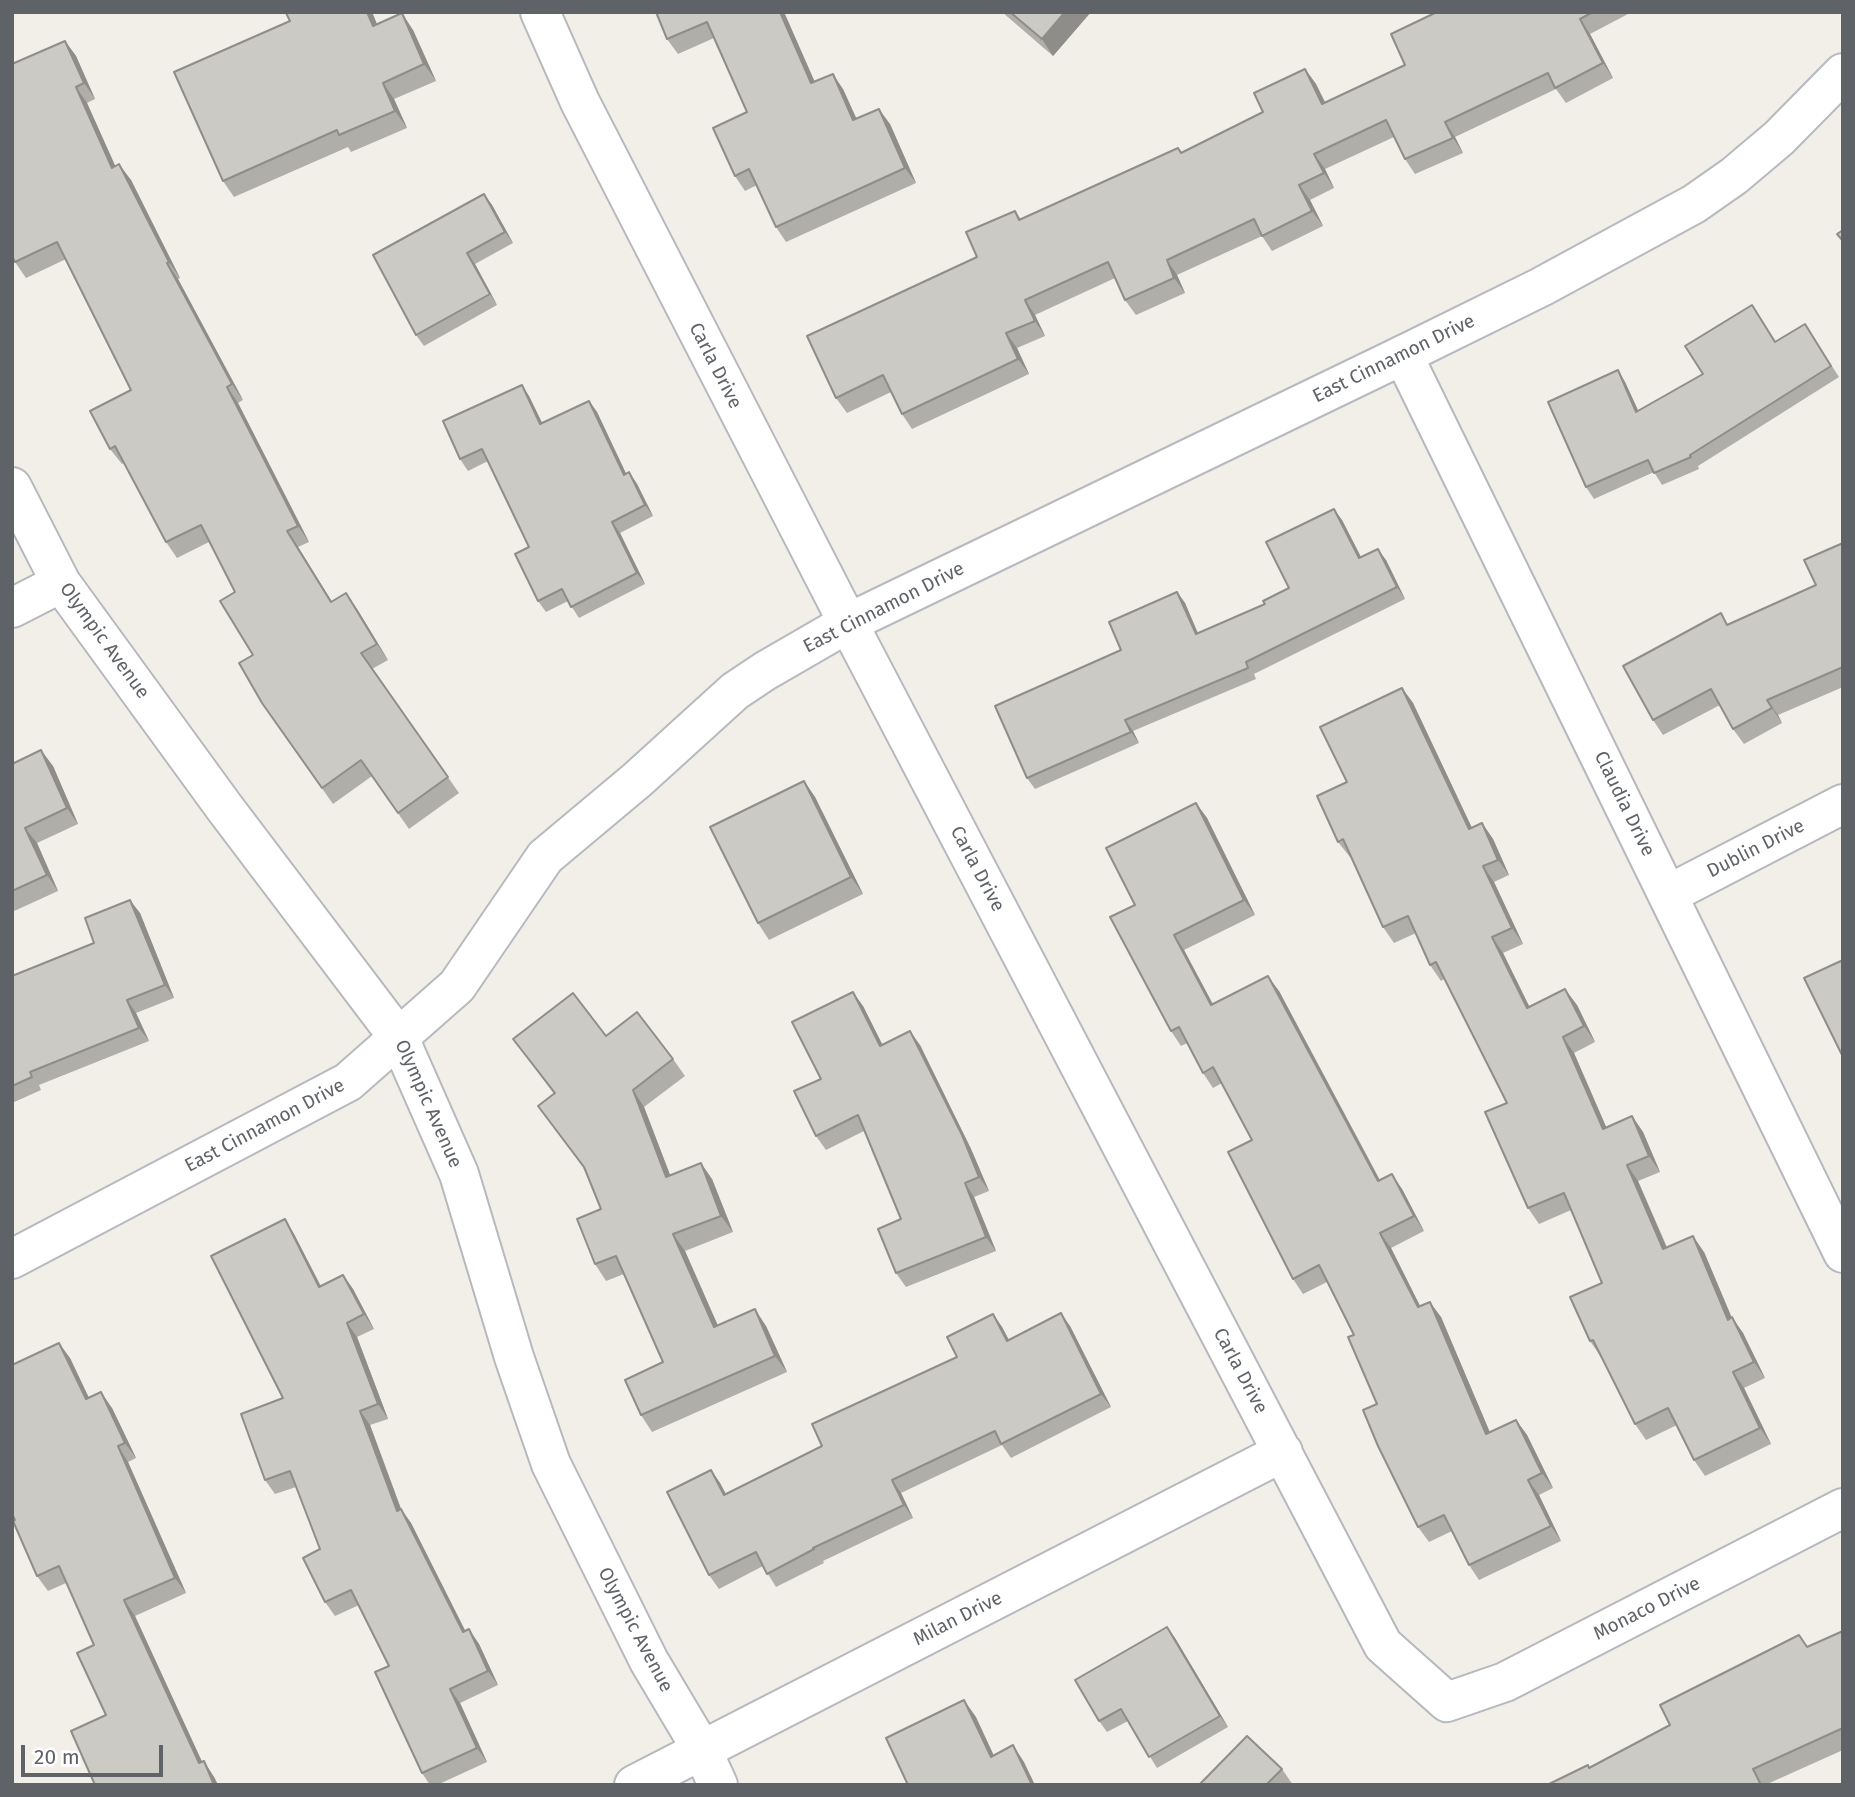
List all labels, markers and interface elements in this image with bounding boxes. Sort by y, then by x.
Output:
street label: East Cinnamon Drive [1309,310,1479,408]
street label: Carla Drive [684,319,746,413]
street label: East Cinnamon Drive [800,558,968,658]
street label: Olympic Avenue [54,578,154,704]
street label: Claudia Drive [1589,748,1659,860]
street label: Dublin Drive [1703,815,1809,883]
street label: Carla Drive [945,822,1009,916]
street label: Olympic Avenue [390,1036,466,1172]
street label: East Cinnamon Drive [181,1074,349,1178]
street label: Carla Drive [1208,1324,1272,1418]
street label: Olympic Avenue [593,1564,677,1696]
street label: Monaco Drive [1590,1572,1704,1646]
street label: Milan Drive [910,1587,1006,1651]
scale bar [24,1730,166,1774]
text: 20 m [34,1744,80,1770]

